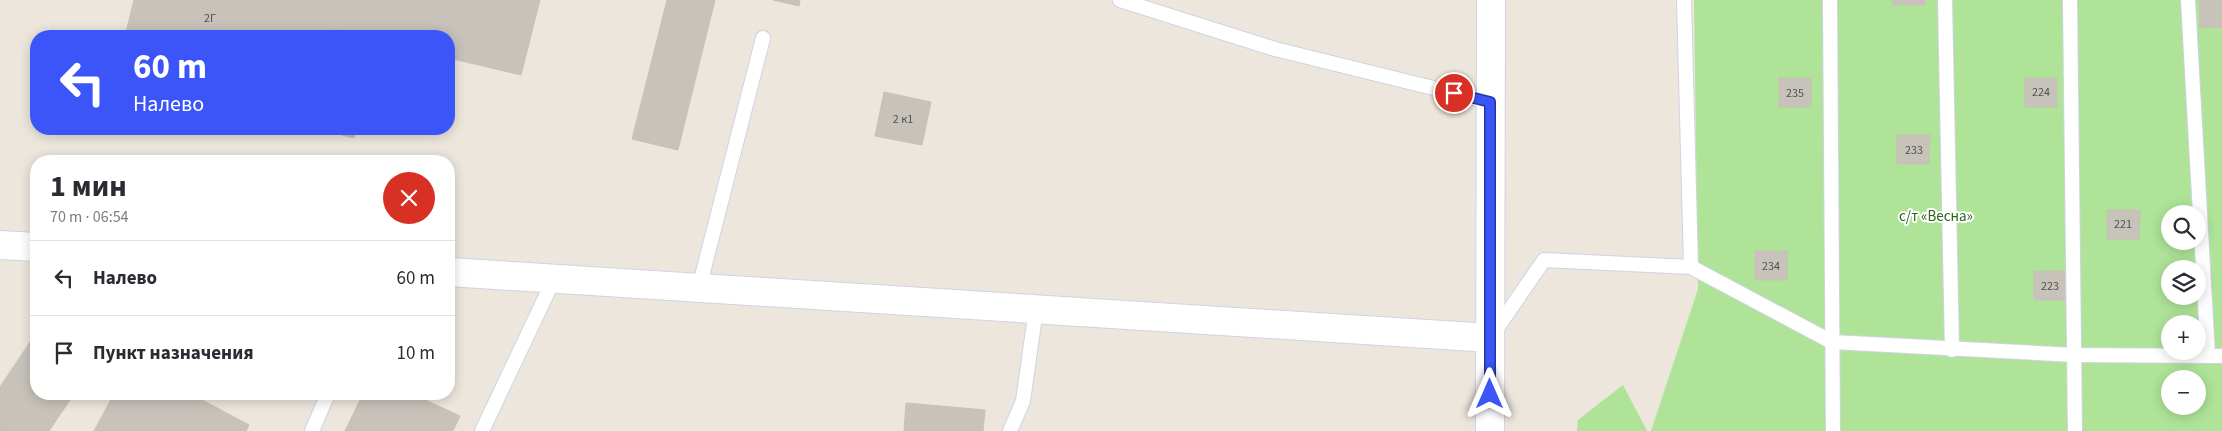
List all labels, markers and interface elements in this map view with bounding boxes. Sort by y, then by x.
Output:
house number: 2Г [204,10,216,27]
text: 60 m [133,42,207,92]
icon: left [50,50,115,115]
pin [1433,72,1475,114]
icon: arrive [1440,79,1468,107]
house number: 224 [2032,84,2050,101]
house number: 235 [1786,85,1804,102]
text: Налево [133,88,204,120]
house number: 2 к1 [893,111,913,128]
house number: 233 [1905,142,1923,159]
text: 1 мин [50,165,127,208]
button: close [383,172,435,224]
map controls [2161,205,2206,415]
button: search [2161,205,2206,250]
text: 70 m · 06:54 [50,206,129,228]
park label: с/т «Весна» [1899,206,1973,227]
house number: 221 [2114,216,2132,233]
house number: 234 [1762,258,1780,275]
button: layers [2161,260,2206,305]
icon: left [50,264,78,292]
text: Налево [93,265,157,292]
text: 60 m [397,265,435,292]
house number: 223 [2041,278,2059,295]
button: + [2161,315,2206,360]
icon: arrive [50,339,78,367]
text: Пункт назначения [93,340,254,367]
text: 10 m [397,340,435,367]
position arrow [1463,367,1515,419]
button: − [2161,370,2206,415]

